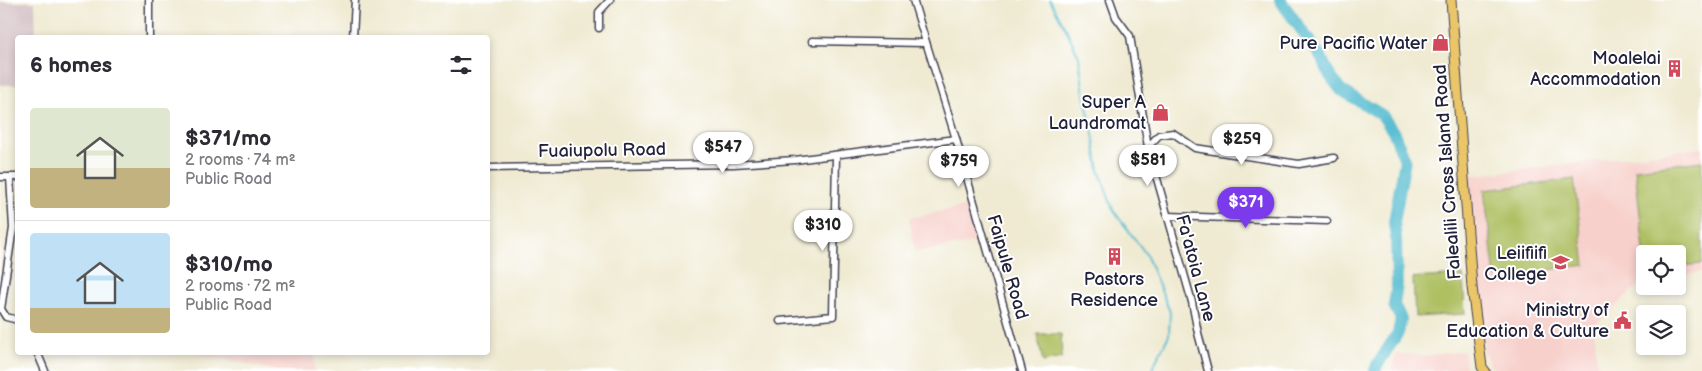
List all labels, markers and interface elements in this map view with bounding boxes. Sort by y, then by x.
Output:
place label: Pure Pacific Water [1279,33,1427,54]
shop icon: Pure Pacific Water [1431,33,1451,53]
place label: Moalelai Accommodation [1530,48,1661,90]
icon: filters [447,51,475,79]
text: 6 homes [30,53,112,78]
building icon: Moalelai Accommodation [1665,58,1685,78]
street label: Falealili Cross Island Road [1430,64,1465,280]
place label: Super A Laundromat [1049,92,1146,134]
shop icon: Super A Laundromat [1150,102,1170,122]
pin: $259 [1212,124,1272,166]
text: $371/mo [185,126,271,151]
icon: home [70,128,130,188]
text: $259 [1223,130,1261,149]
pin: $547 [693,132,753,174]
text: $547 [704,138,742,157]
street label: Fuaiupolu Road [538,139,666,162]
pin: $581 [1118,144,1178,187]
pin: $759 [929,146,989,188]
text: 2 rooms · 74 m² [185,151,296,170]
text: $581 [1130,151,1166,170]
text: $759 [940,152,978,171]
text: Public Road [185,170,272,189]
pin: $371 [1216,186,1276,229]
text: $371 [1228,193,1264,212]
pin: $310 [793,210,853,252]
street label: Faipule Road [983,212,1032,322]
street label: Fa'atoia Lane [1171,212,1220,324]
text: $310 [805,216,841,235]
place label: Leiifiifi College [1484,243,1547,285]
map controls [1636,245,1686,355]
button: locate [1636,245,1686,295]
building icon: Pastors Residence [1104,246,1124,266]
text: $310/mo [185,252,273,277]
icon: home [70,253,130,313]
school or university icon: Leiifiifi College [1551,253,1571,273]
place label: Pastors Residence [1070,269,1158,311]
text: 2 rooms · 72 m² [185,277,295,296]
text: Public Road [185,296,272,315]
place label: Ministry of Education & Culture [1446,300,1609,342]
button: layers [1636,305,1686,355]
public building icon: Ministry of Education & Culture [1613,310,1633,330]

